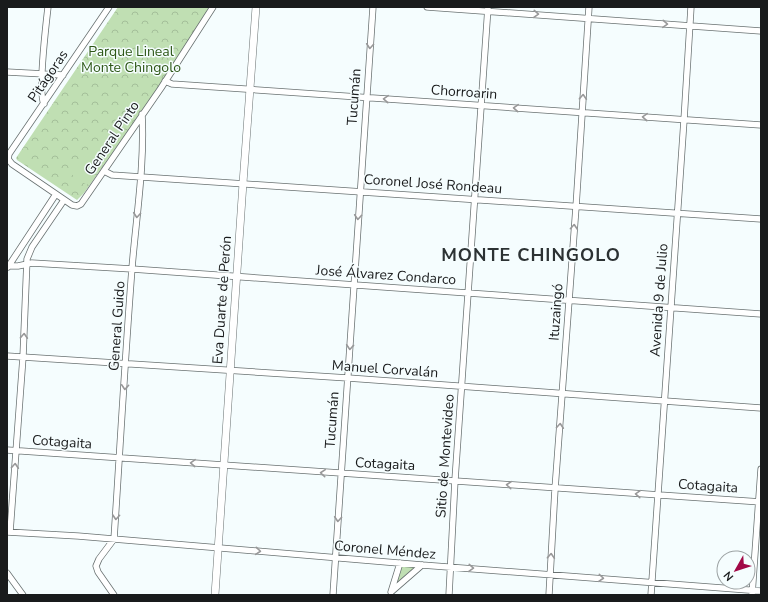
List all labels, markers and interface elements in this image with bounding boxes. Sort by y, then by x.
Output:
one-way arrow [533,10,539,19]
one-way arrow [662,19,668,28]
park label: Parque Lineal Monte Chingolo [81,42,181,77]
one-way arrow [366,43,375,49]
street label: Pitágoras [23,46,73,106]
street label: Tucumán [343,68,365,126]
street label: Chorroarin [430,80,498,104]
one-way arrow [383,94,389,103]
one-way arrow [579,94,587,100]
street label: General Pinto [80,97,144,179]
one-way arrow [513,103,519,112]
one-way arrow [642,113,648,121]
street label: Coronel José Rondeau [363,170,503,198]
one-way arrow [132,212,141,218]
one-way arrow [353,214,362,220]
one-way arrow [570,224,579,230]
street label: Eva Duarte de Perón [208,235,236,365]
street label: Avenida 9 de Julio [646,242,672,357]
district label: MONTE CHINGOLO [441,243,621,267]
street label: José Álvarez Condarco [314,261,457,289]
street label: General Guido [104,280,130,372]
street label: Ituzaingó [545,283,567,341]
one-way arrow [19,333,28,339]
one-way arrow [345,344,354,350]
street label: Manuel Corvalán [331,356,439,382]
one-way arrow [120,384,129,390]
street label: Tucumán [321,391,343,449]
street label: Sitio de Montevideo [431,393,459,519]
one-way arrow [555,423,564,429]
street label: Cotagaita [31,430,93,454]
street label: Cotagaita [354,453,416,475]
one-way arrow [190,458,196,467]
one-way arrow [11,463,20,469]
one-way arrow [320,468,326,477]
street label: Cotagaita [677,474,739,498]
one-way arrow [506,480,512,489]
one-way arrow [635,489,641,498]
one-way arrow [111,513,120,520]
one-way arrow [333,516,342,522]
street label: Coronel Méndez [333,536,437,564]
one-way arrow [255,547,261,556]
north arrow [716,550,756,590]
one-way arrow [547,553,555,559]
one-way arrow [468,564,474,573]
text: N [720,568,737,584]
one-way arrow [598,574,604,583]

